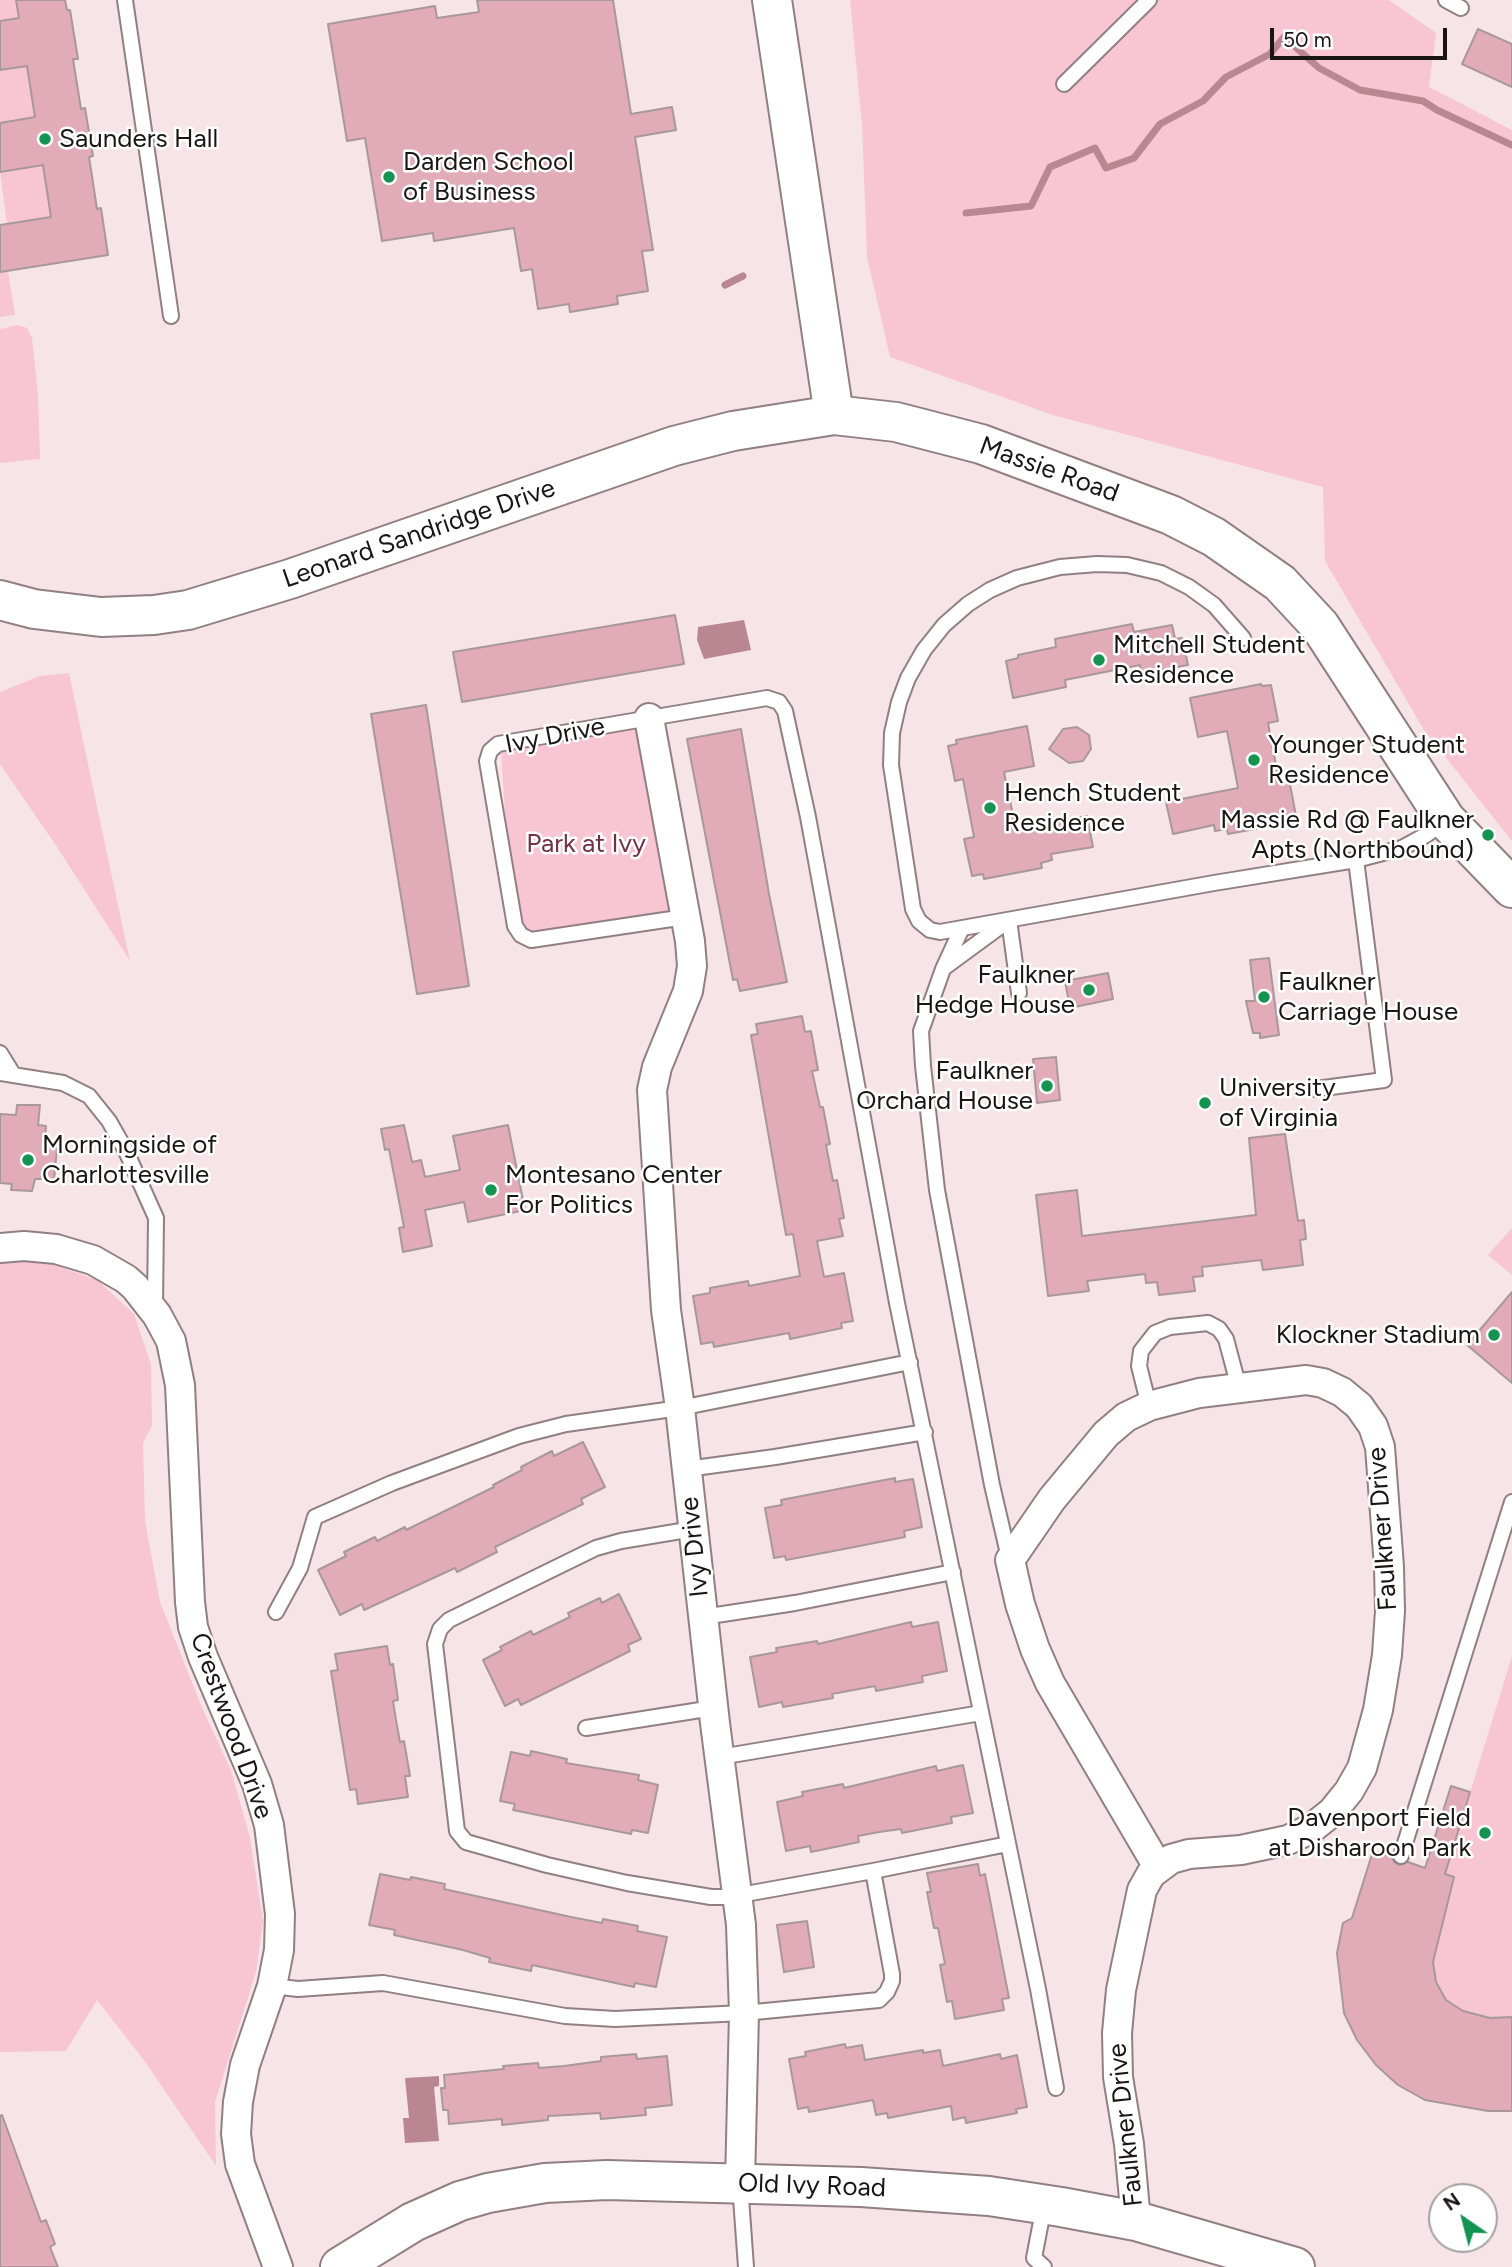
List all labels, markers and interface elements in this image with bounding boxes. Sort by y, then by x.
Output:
scale bar [1274,14,1451,58]
text: 50 m [1283,27,1332,52]
place label: Saunders Hall [59,123,218,155]
marker: Saunders Hall [37,131,53,147]
place label: Darden School of Business [403,146,574,208]
marker: Darden School of Business [381,169,397,185]
street label: Massie Road [975,430,1123,510]
street label: Leonard Sandridge Drive [279,473,559,595]
place label: Mitchell Student Residence [1113,629,1305,690]
marker: Mitchell Student Residence [1091,652,1107,668]
street label: Ivy Drive [503,711,607,761]
place label: Younger Student Residence [1268,729,1465,790]
marker: Younger Student Residence [1246,752,1262,768]
place label: Hench Student Residence [1004,777,1181,838]
marker: Hench Student Residence [982,800,998,816]
place label: Massie Rd @ Faulkner Apts (Northbound) [1220,804,1474,866]
marker: Massie Rd @ Faulkner Apts (Northbound) [1480,827,1496,843]
park label: Park at Ivy [526,828,646,860]
place label: Faulkner Hedge House [915,959,1075,1020]
place label: Faulkner Carriage House [1278,966,1458,1028]
marker: Faulkner Hedge House [1081,982,1097,998]
marker: Faulkner Carriage House [1256,989,1272,1005]
place label: Faulkner Orchard House [856,1055,1033,1116]
place label: University of Virginia [1219,1072,1338,1134]
marker: Faulkner Orchard House [1039,1078,1055,1094]
marker: University of Virginia [1197,1095,1213,1111]
place label: Morningside of Charlottesville [42,1129,217,1190]
marker: Morningside of Charlottesville [20,1152,36,1168]
place label: Montesano Center For Politics [505,1159,722,1220]
marker: Montesano Center For Politics [483,1182,499,1198]
place label: Klockner Stadium [1276,1319,1480,1351]
marker: Klockner Stadium [1486,1327,1502,1343]
street label: Faulkner Drive [1362,1446,1404,1612]
street label: Ivy Drive [674,1495,716,1599]
street label: Crestwood Drive [183,1629,279,1823]
place label: Davenport Field at Disharoon Park [1268,1802,1471,1864]
marker: Davenport Field at Disharoon Park [1477,1825,1493,1841]
street label: Faulkner Drive [1102,2042,1150,2208]
street label: Old Ivy Road [737,2168,887,2204]
north arrow [1428,2183,1498,2253]
text: N [1439,2188,1464,2216]

